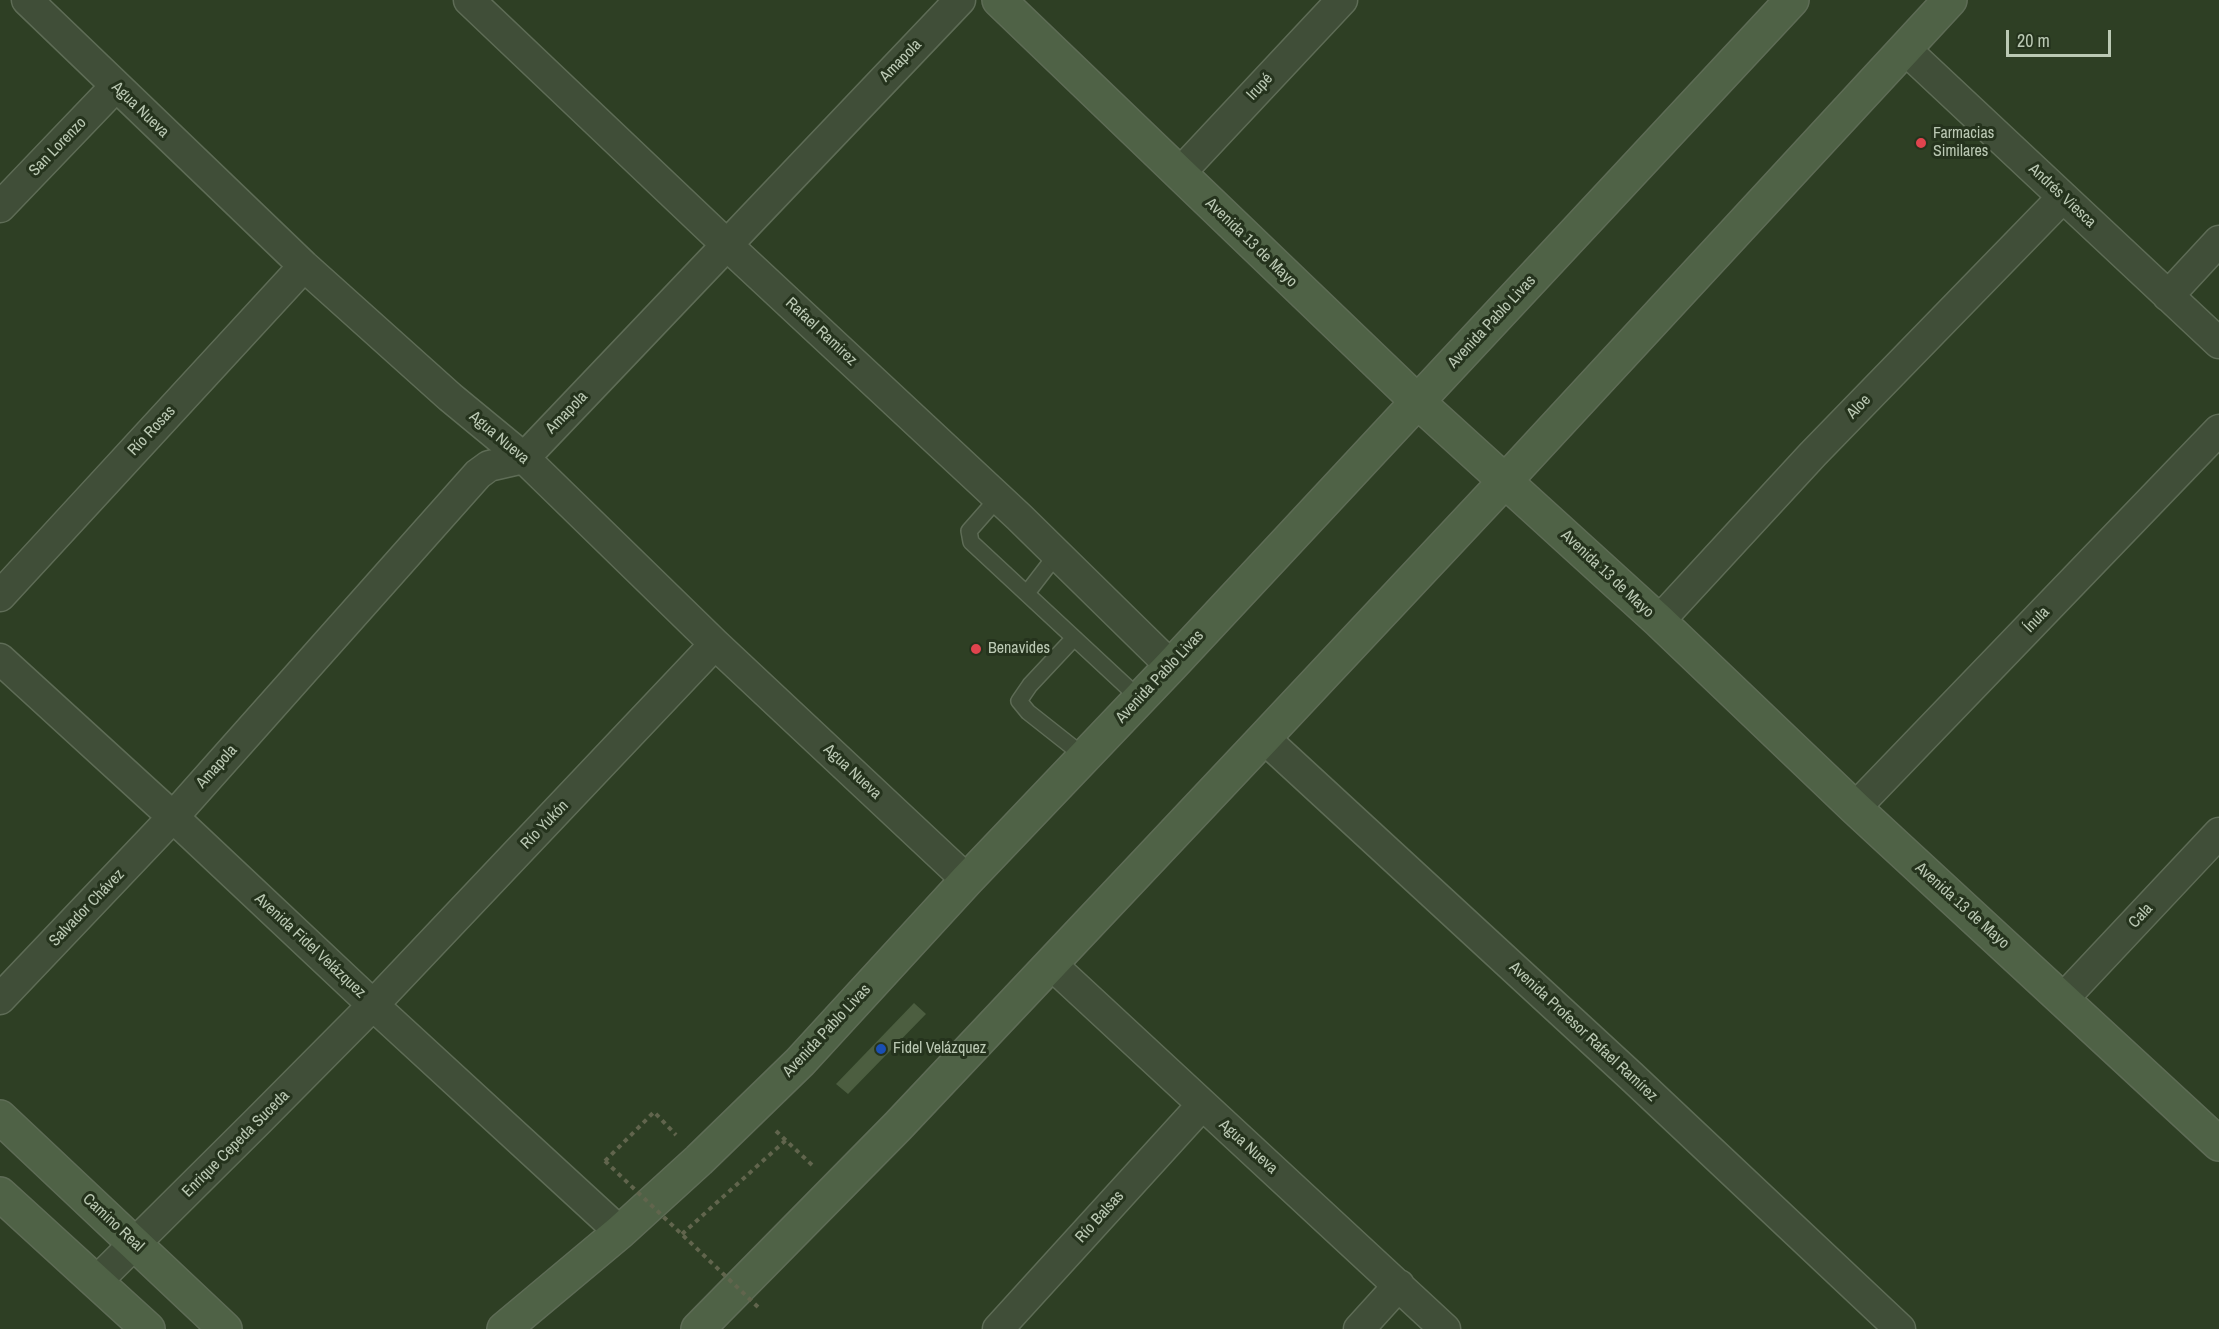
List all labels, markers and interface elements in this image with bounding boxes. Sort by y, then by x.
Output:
scale bar [2009,18,2114,56]
text: 20 m [2017,28,2050,53]
street label: Amapola [876,36,926,86]
street label: Irupé [1243,70,1277,104]
street label: Agua Nueva [107,78,173,142]
street label: San Lorenzo [25,114,91,180]
place label: Farmacias Similares [1933,124,1994,162]
marker: Farmacias Similares [1914,136,1928,150]
street label: Andrés Viesca [2024,160,2100,232]
street label: Avenida 13 de Mayo [1201,194,1301,292]
street label: Avenida Pablo Livas [1444,272,1540,372]
street label: Rafael Ramirez [781,294,861,370]
street label: Amapola [542,388,592,438]
street label: Aloe [1843,391,1875,423]
street label: Río Rosas [124,402,180,460]
street label: Agua Nueva [465,407,533,469]
street label: Avenida 13 de Mayo [1557,526,1657,622]
street label: Ínula [2020,603,2054,637]
street label: Avenida Pablo Livas [1112,627,1208,727]
place label: Benavides [988,639,1050,659]
marker: Benavides [969,642,983,656]
street label: Agua Nueva [819,740,885,804]
street label: Amapola [193,741,241,793]
street label: Río Yukón [517,797,573,853]
street label: Avenida 13 de Mayo [1911,859,2013,953]
street label: Salvador Chávez [45,865,129,951]
street label: Avenida Fidel Velázquez [250,890,370,1002]
street label: Cala [2125,900,2157,932]
street label: Avenida Profesor Rafael Ramírez [1505,958,1661,1106]
street label: Avenida Pablo Livas [779,981,875,1081]
place label: Fidel Velázquez [893,1039,986,1059]
marker: Fidel Velázquez [874,1042,888,1056]
street label: Enrique Cepeda Suceda [178,1086,294,1202]
street label: Agua Nueva [1215,1116,1281,1178]
street label: Río Balsas [1072,1187,1128,1247]
street label: Camino Real [78,1190,148,1256]

